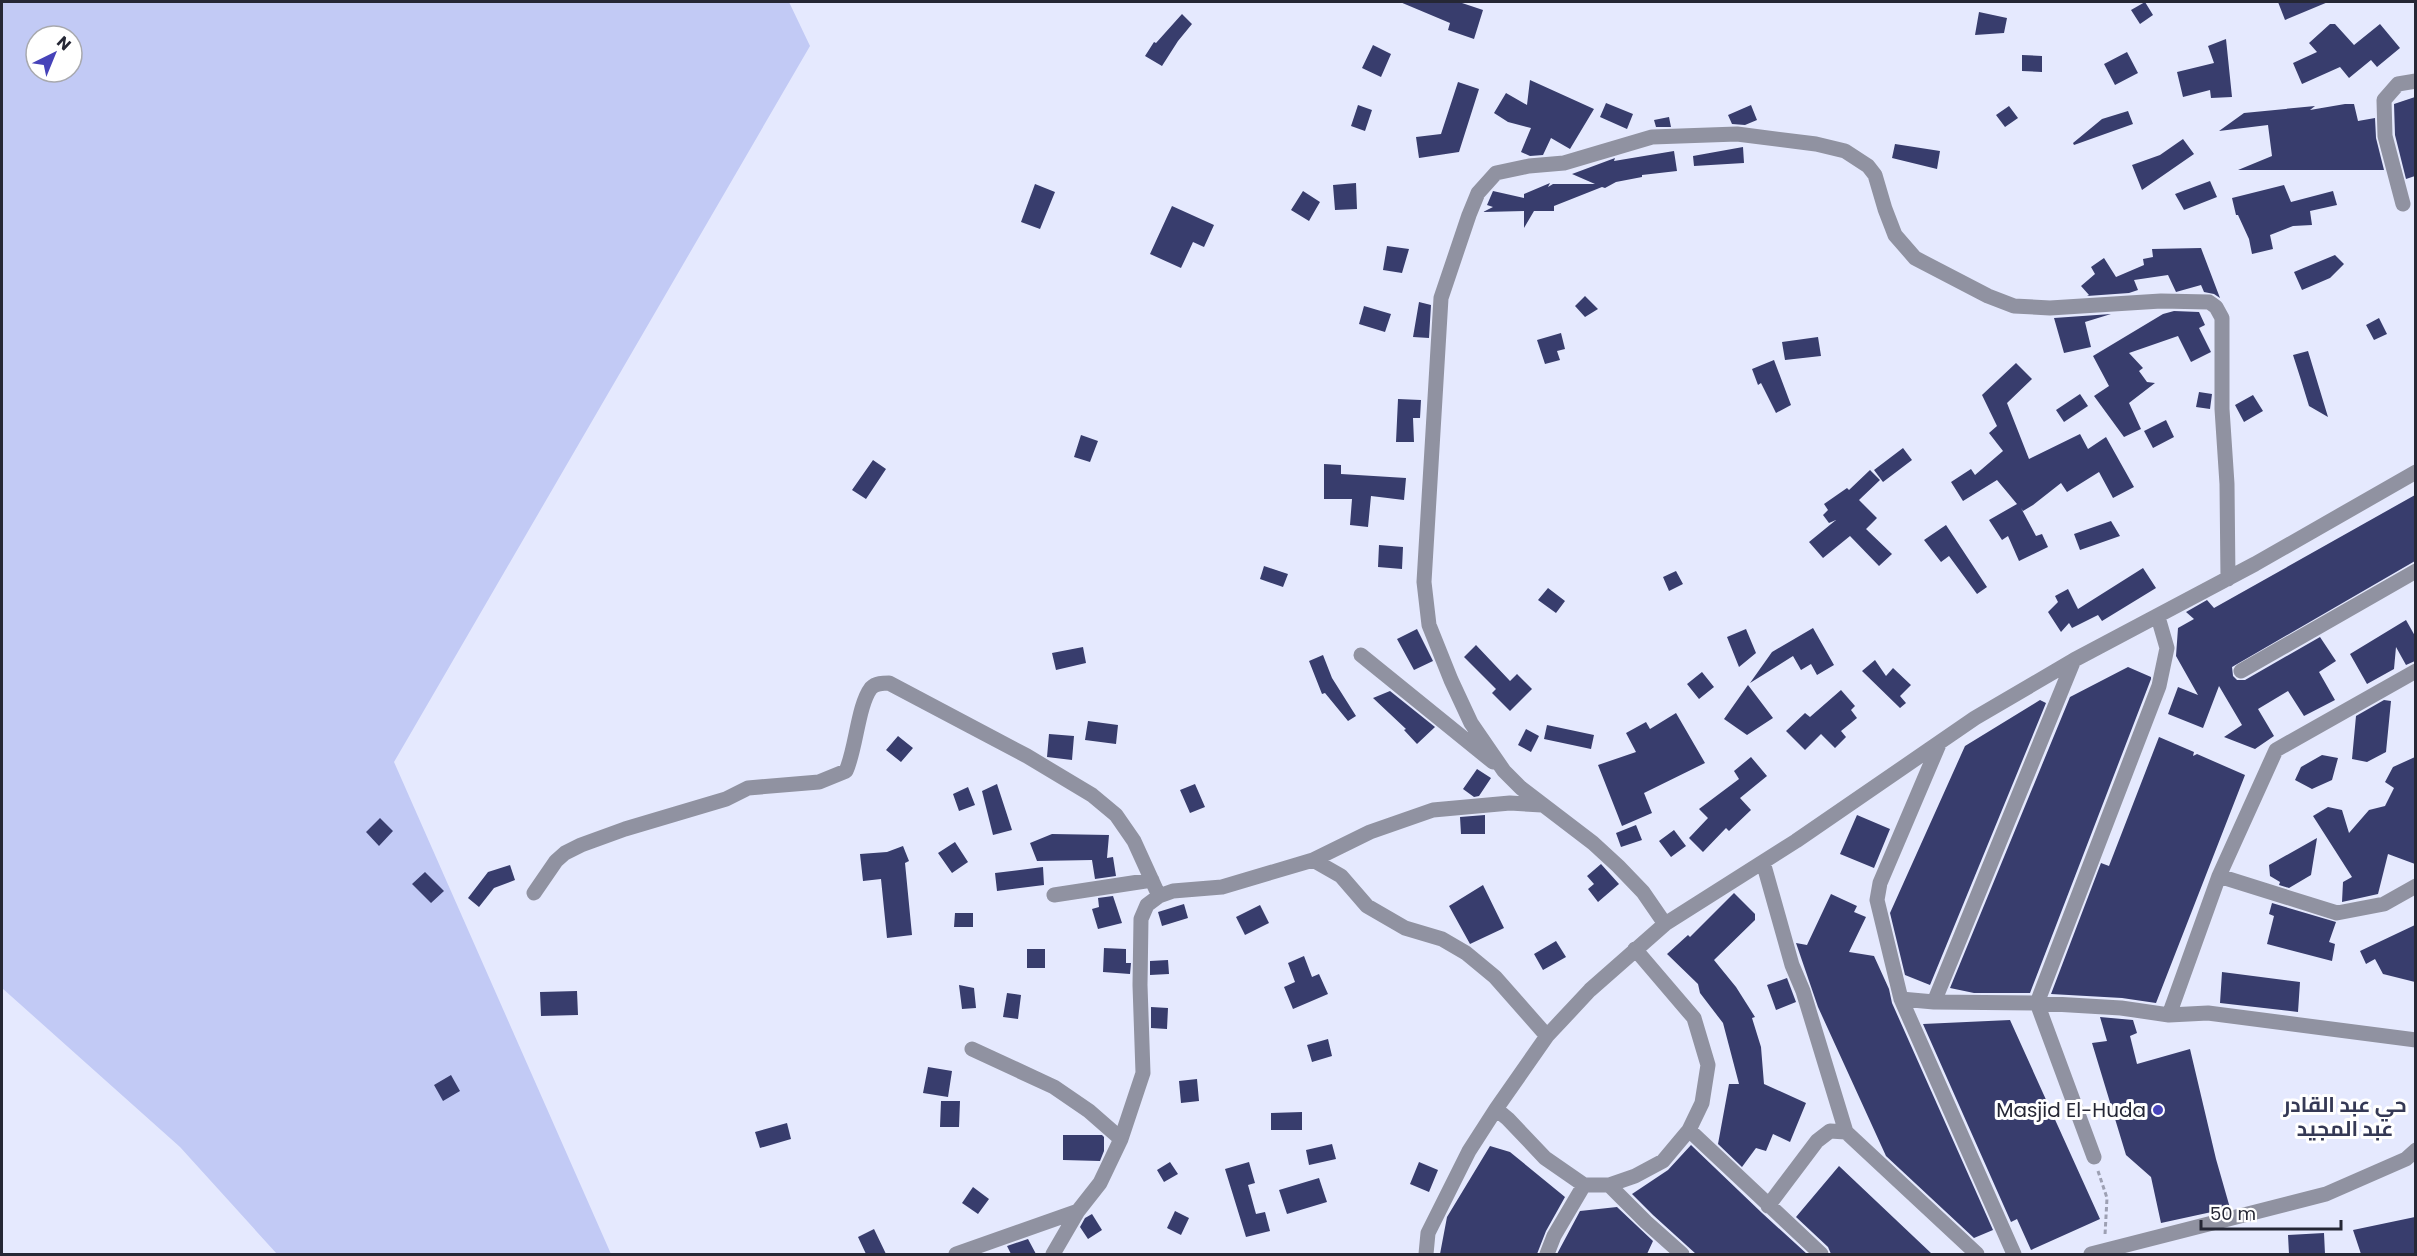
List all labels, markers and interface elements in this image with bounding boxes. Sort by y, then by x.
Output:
north arrow [24,24,84,84]
text: N [52,31,76,56]
district label: حي عبد القادر عبد المجيد [2282,1090,2407,1143]
place label: Masjid El-Huda [1996,1096,2146,1124]
marker: Masjid El-Huda [2151,1103,2165,1117]
scale bar [2201,1193,2340,1231]
text: 50 m [2210,1201,2256,1226]

